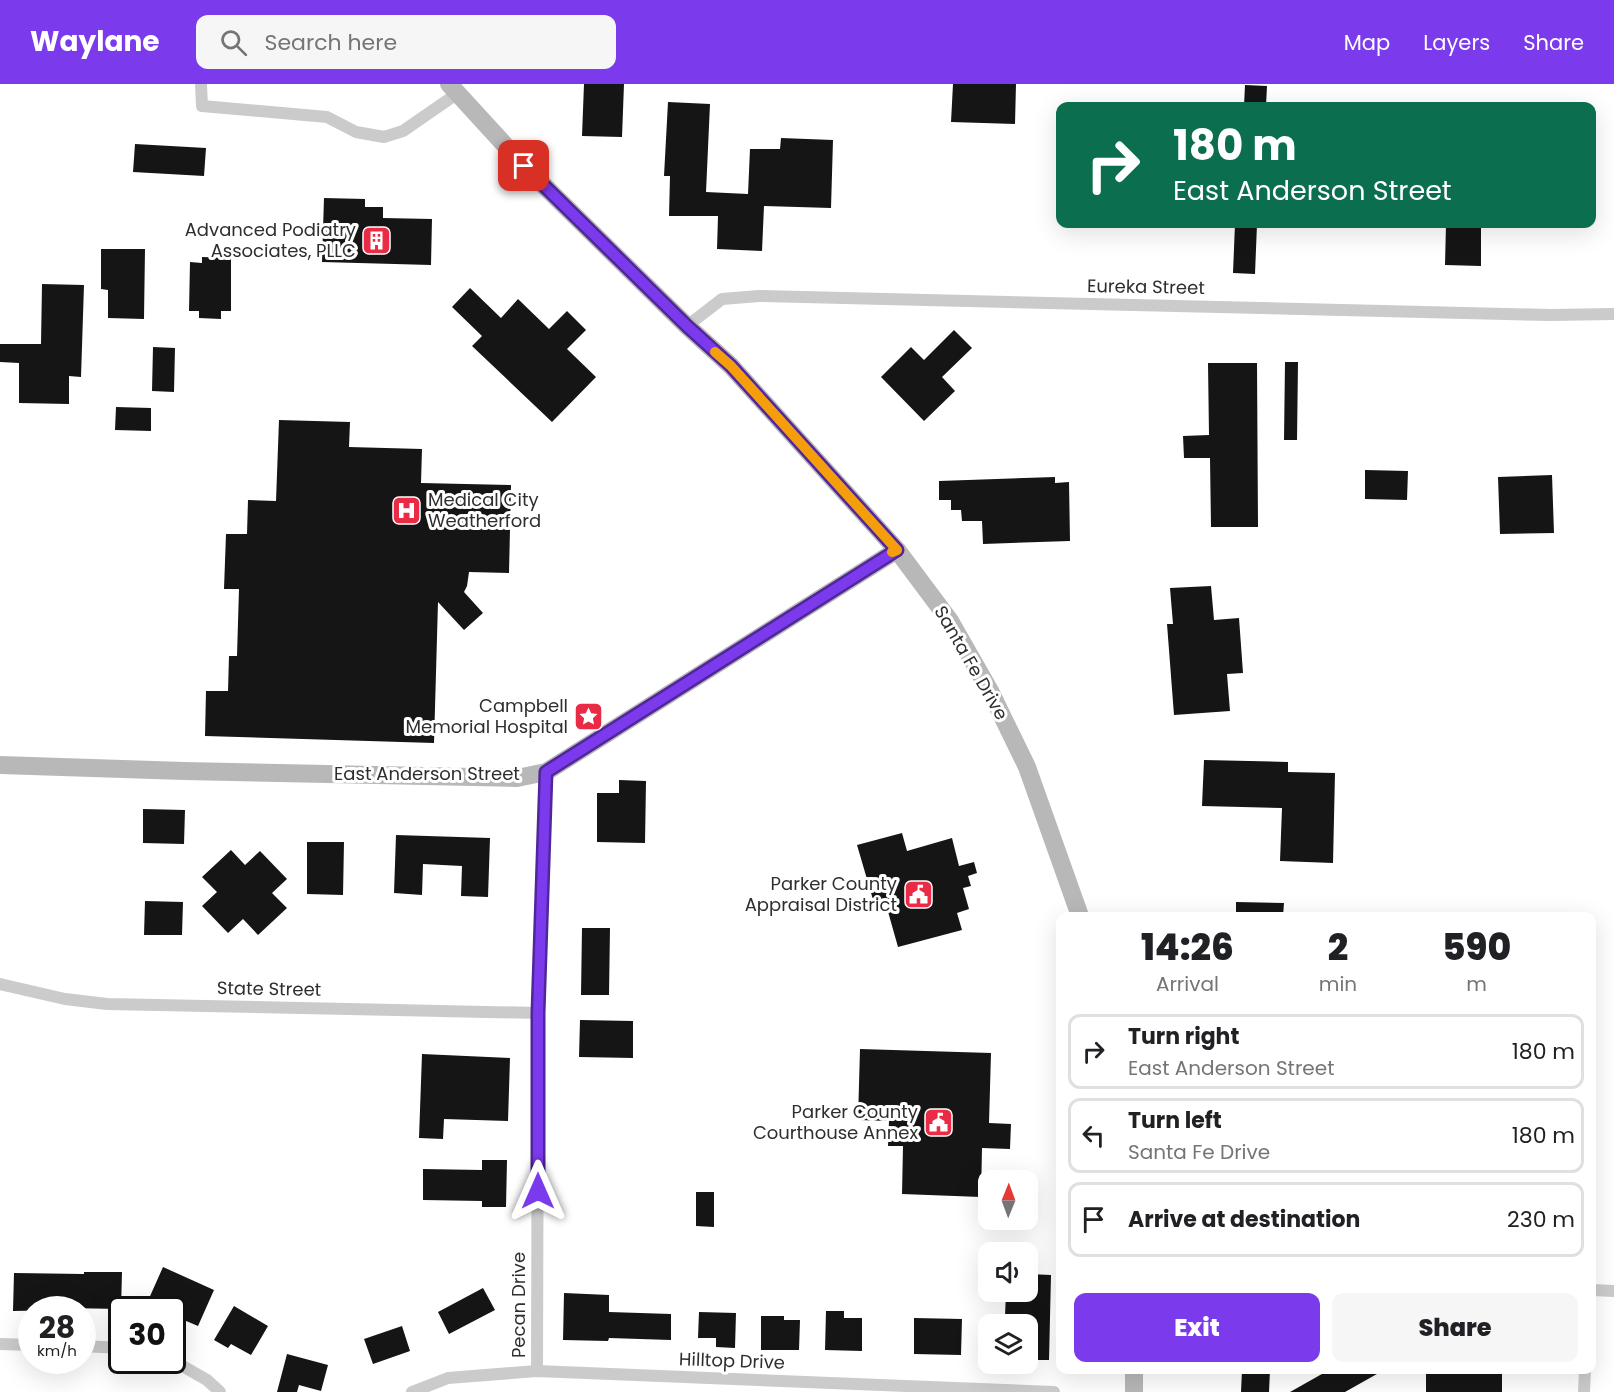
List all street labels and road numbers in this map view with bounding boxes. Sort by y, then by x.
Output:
street label: Eureka Street [1087,273,1205,300]
street label: Santa Fe Drive [929,601,1014,724]
street label: East Anderson Street [334,761,520,786]
street label: State Street [217,975,321,1002]
street label: Pecan Drive [506,1252,531,1358]
street label: Hilltop Drive [679,1346,785,1375]

